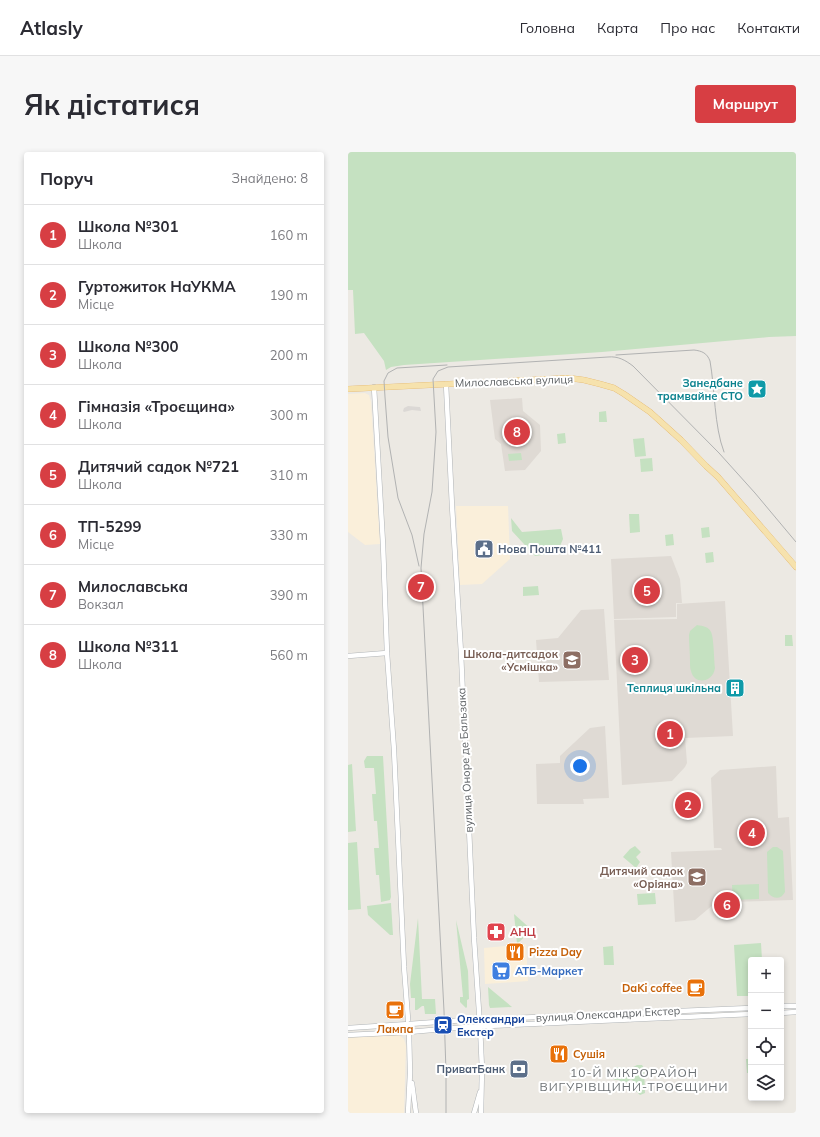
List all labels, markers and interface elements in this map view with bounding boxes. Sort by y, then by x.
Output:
text: Atlasly [20,16,83,40]
text: Головна [520,19,575,37]
text: Карта [597,19,638,37]
text: Про нас [660,19,715,37]
text: Контакти [737,19,800,37]
button: Маршрут [695,85,796,123]
text: Як дістатися [24,87,200,122]
text: Поруч [40,168,93,189]
text: Знайдено: 8 [231,170,308,186]
text: Школа №301 [78,217,178,236]
text: 1 [49,227,57,243]
text: 160 m [270,227,308,243]
text: Школа [78,236,122,252]
text: Гуртожиток НаУКМА [78,277,236,296]
text: 2 [49,287,57,303]
text: 190 m [270,287,308,303]
text: Місце [78,296,114,312]
text: Школа №300 [78,337,178,356]
text: 3 [49,347,57,363]
text: 200 m [270,347,308,363]
text: Школа [78,356,122,372]
street label: Милославська вулиця [455,372,573,390]
place label: Занедбане трамвайне СТО [657,376,743,403]
place icon: Занедбане трамвайне СТО [746,378,768,400]
text: Гімназія «Троєщина» [78,397,235,416]
text: 4 [49,407,57,423]
text: 300 m [270,407,308,423]
text: Школа [78,416,122,432]
pin: 8 [504,417,530,447]
text: Дитячий садок №721 [78,457,239,476]
text: 5 [49,467,57,483]
text: 310 m [270,467,308,483]
text: Школа [78,476,122,492]
text: ТП-5299 [78,517,141,536]
text: 6 [49,527,57,543]
text: 330 m [270,527,308,543]
text: Місце [78,536,114,552]
public building icon: Нова Пошта №411 [473,538,495,560]
place label: Нова Пошта №411 [498,542,602,556]
pin: 7 [408,572,434,602]
pin: 5 [634,576,660,606]
text: Милославська [78,577,188,596]
text: 7 [49,587,57,603]
text: 390 m [270,587,308,603]
text: Вокзал [78,596,124,612]
text: Школа №311 [78,637,178,656]
pin: 3 [622,645,648,675]
text: 8 [49,647,57,663]
text: 560 m [270,647,308,663]
place label: Школа-дитсадок «Усмішка» [463,647,559,674]
school or university icon: Школа-дитсадок «Усмішка» [561,649,583,671]
text: Школа [78,656,122,672]
building icon: Теплиця шкільна [724,677,746,699]
place label: Теплиця шкільна [627,681,721,695]
street label: вулиця Оноре де Бальзака [454,687,476,833]
pin: 1 [657,719,683,749]
your location [570,756,590,776]
pin: 2 [675,790,701,820]
pin: 4 [739,818,765,848]
place label: Дитячий садок «Оріяна» [600,864,684,891]
school or university icon: Дитячий садок «Оріяна» [686,866,708,888]
pin: 6 [714,890,740,920]
pharmacy icon: АНЦ [485,921,507,943]
place label: АНЦ [510,925,536,939]
restaurant icon: Pizza Day [504,941,526,963]
place label: Pizza Day [529,945,582,959]
map controls [748,957,784,1101]
button: + [748,957,784,993]
supermarket icon: АТБ-Маркет [490,960,512,982]
place label: АТБ-Маркет [515,964,583,978]
cafe icon: DaKi coffee [685,977,707,999]
place label: DaKi coffee [622,981,682,995]
button: − [748,993,784,1029]
cafe icon: Лампа [384,999,406,1021]
street label: вулиця Олександри Екстер [535,1003,681,1025]
place label: Олександри Екстер [457,1012,525,1039]
station icon: Олександри Екстер [432,1014,454,1036]
place label: Лампа [377,1022,413,1036]
button: locate [748,1029,784,1065]
restaurant icon: Сушія [548,1043,570,1065]
place label: Сушія [573,1047,605,1061]
bank icon: ПриватБанк [508,1058,530,1080]
place label: ПриватБанк [436,1062,506,1076]
district label: 10-Й МІКРОРАЙОН ВИГУРІВЩИНИ-ТРОЄЩИНИ [539,1065,729,1094]
button: layers [748,1065,784,1101]

